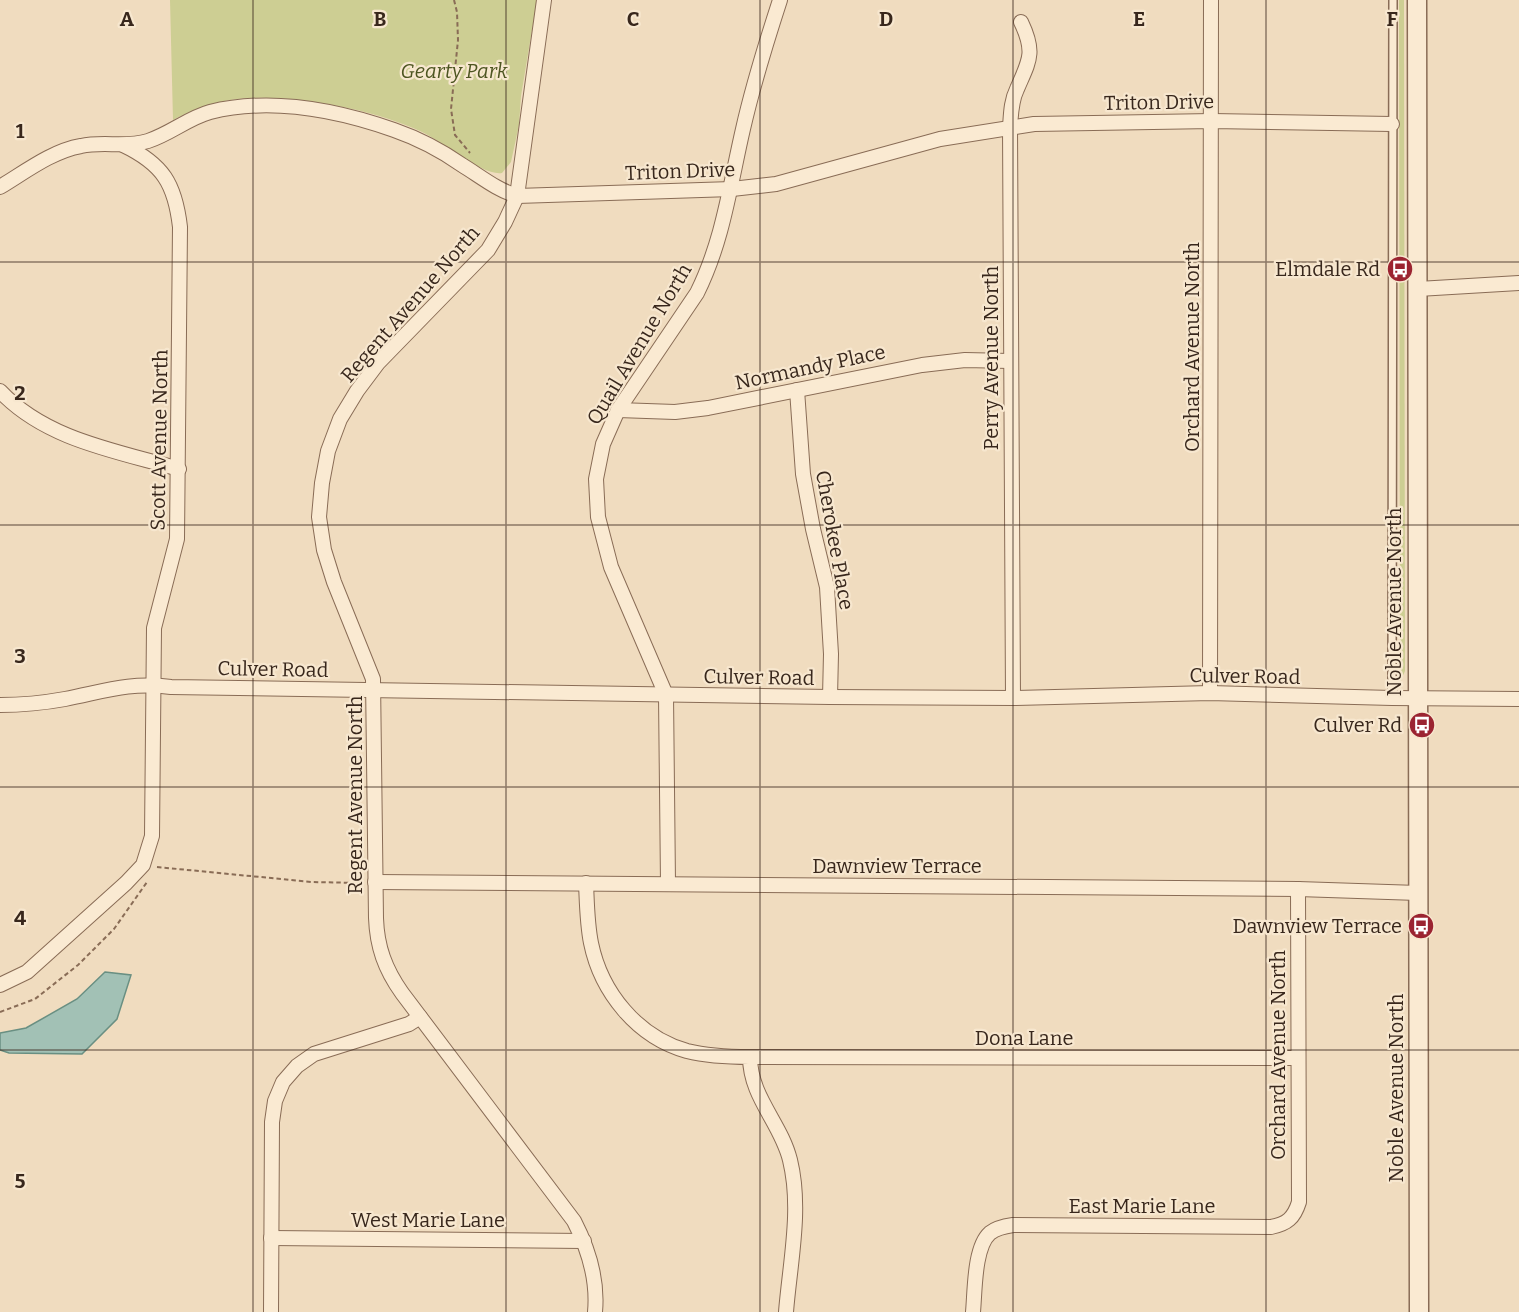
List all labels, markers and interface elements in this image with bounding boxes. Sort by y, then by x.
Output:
text: A [120,7,135,31]
text: B [374,7,387,31]
text: C [627,7,639,31]
text: D [879,7,893,31]
text: E [1133,7,1145,31]
text: F [1386,7,1398,31]
park label: Gearty Park [401,59,508,83]
street label: Triton Drive [1104,89,1214,115]
text: 1 [16,119,25,143]
street label: Triton Drive [625,157,735,185]
street label: Regent Avenue North [336,221,485,387]
street label: Orchard Avenue North [1180,241,1204,452]
bus stop icon: Elmdale Rd [1385,254,1415,284]
place label: Elmdale Rd [1275,257,1380,281]
street label: Quail Avenue North [581,259,697,429]
street label: Perry Avenue North [979,265,1003,450]
street label: Normandy Place [733,339,887,395]
street label: Scott Avenue North [145,349,173,531]
text: 2 [14,381,26,405]
street label: Cherokee Place [811,468,859,612]
street label: Noble Avenue North [1382,507,1406,696]
text: 3 [14,644,26,668]
street label: Culver Road [217,656,329,682]
street label: Culver Road [1189,663,1301,689]
street label: Culver Road [703,664,815,690]
street label: Regent Avenue North [343,695,367,895]
bus stop icon: Culver Rd [1407,710,1437,740]
place label: Culver Rd [1313,713,1402,737]
street label: Dawnview Terrace [812,854,982,878]
text: 4 [14,906,26,930]
bus stop icon: Dawnview Terrace [1406,911,1436,941]
place label: Dawnview Terrace [1232,914,1402,938]
street label: Orchard Avenue North [1266,949,1290,1160]
street label: Noble Avenue North [1384,993,1408,1182]
street label: Dona Lane [975,1026,1073,1050]
text: 5 [15,1169,26,1193]
street label: East Marie Lane [1068,1194,1216,1218]
street label: West Marie Lane [351,1208,505,1232]

